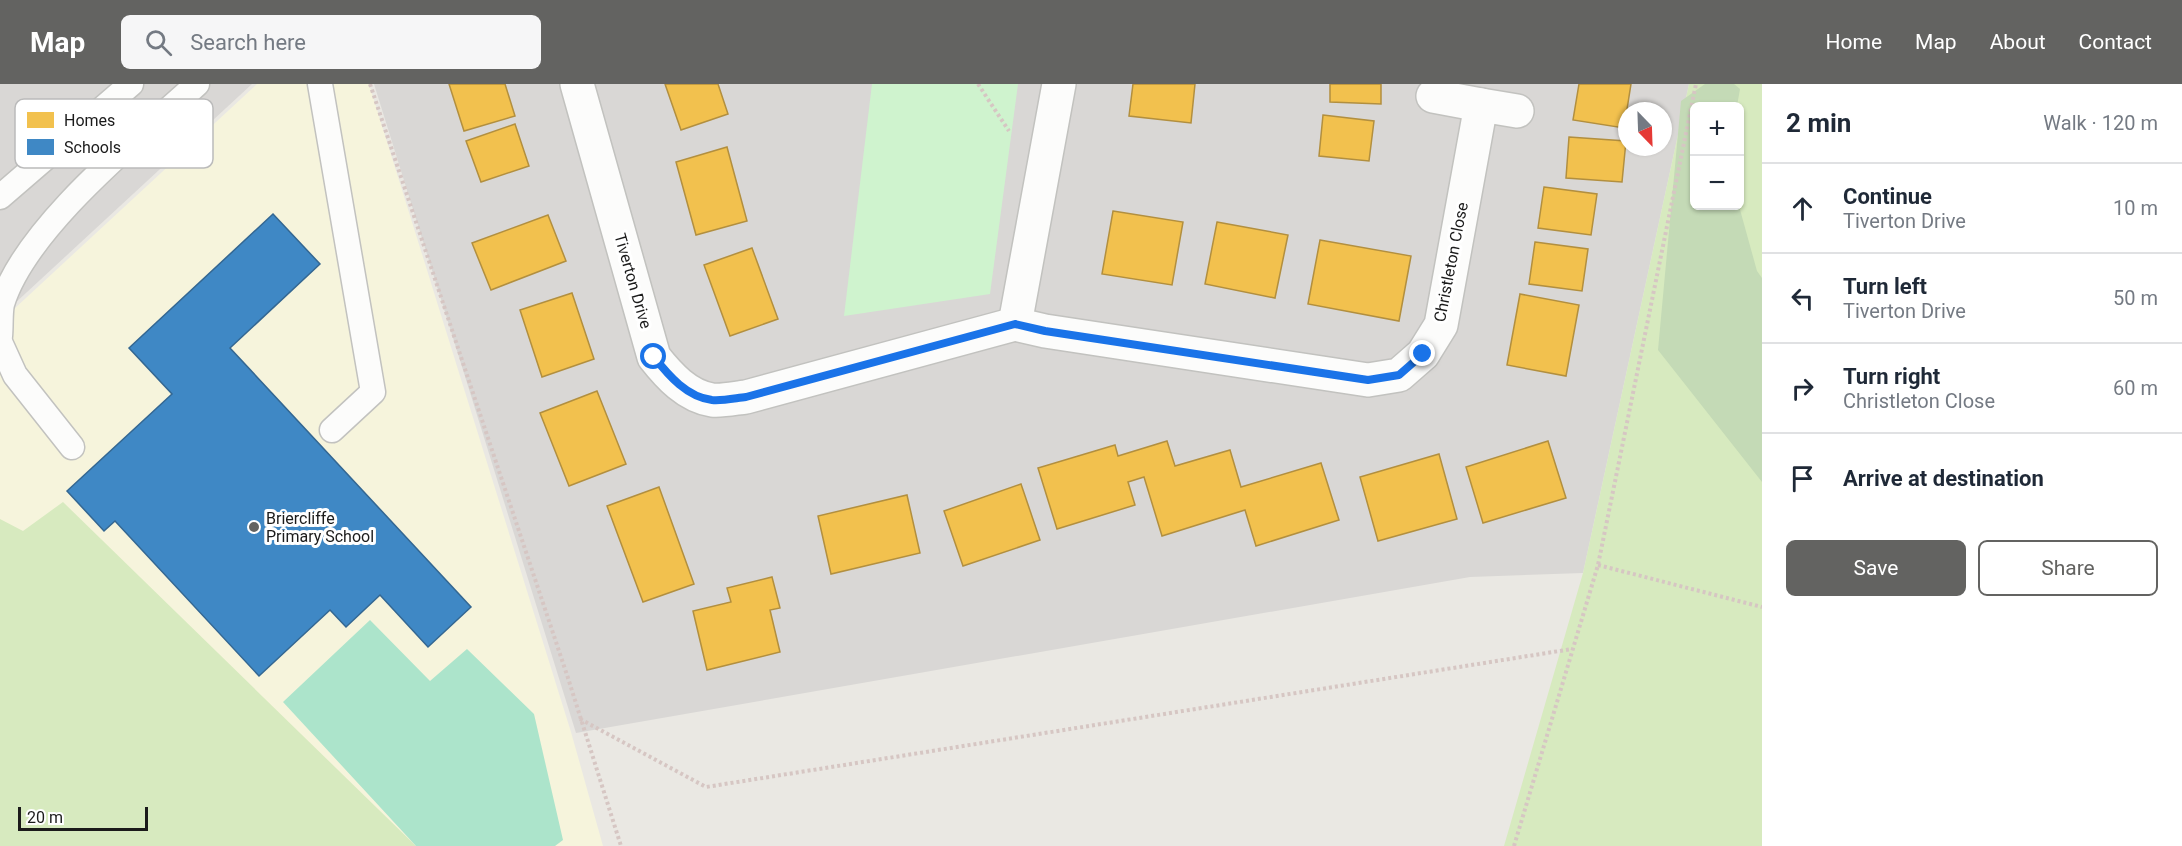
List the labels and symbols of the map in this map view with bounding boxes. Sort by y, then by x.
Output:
legend [15,99,213,168]
north arrow [1618,102,1672,156]
text: Homes [64,111,115,130]
text: Schools [64,138,121,157]
street label: Christleton Close [1430,201,1472,323]
street label: Tiverton Drive [610,231,656,331]
route end [1409,340,1435,366]
route start [640,343,666,369]
place label: Briercliffe Primary School [266,509,374,546]
marker: Briercliffe Primary School [247,520,261,534]
scale bar [18,804,148,832]

